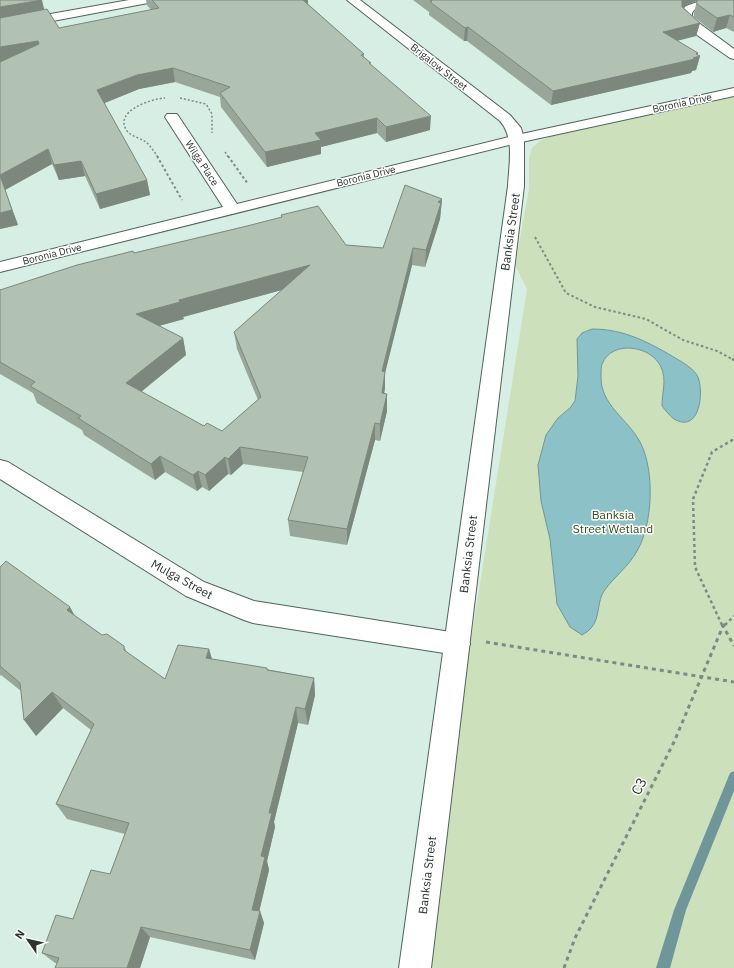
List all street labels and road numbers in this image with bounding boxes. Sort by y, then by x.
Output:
street label: Brigalow Street [408,41,471,94]
street label: Boronia Drive [651,90,713,116]
street label: Wilga Place [182,138,222,189]
street label: Boronia Drive [335,162,397,190]
street label: Banksia Street [497,192,523,272]
street label: Boronia Drive [21,240,83,268]
street label: Banksia Street [456,514,480,594]
street label: Mulga Street [149,556,215,602]
street label: C3 [627,774,651,798]
street label: Banksia Street [415,835,439,915]

